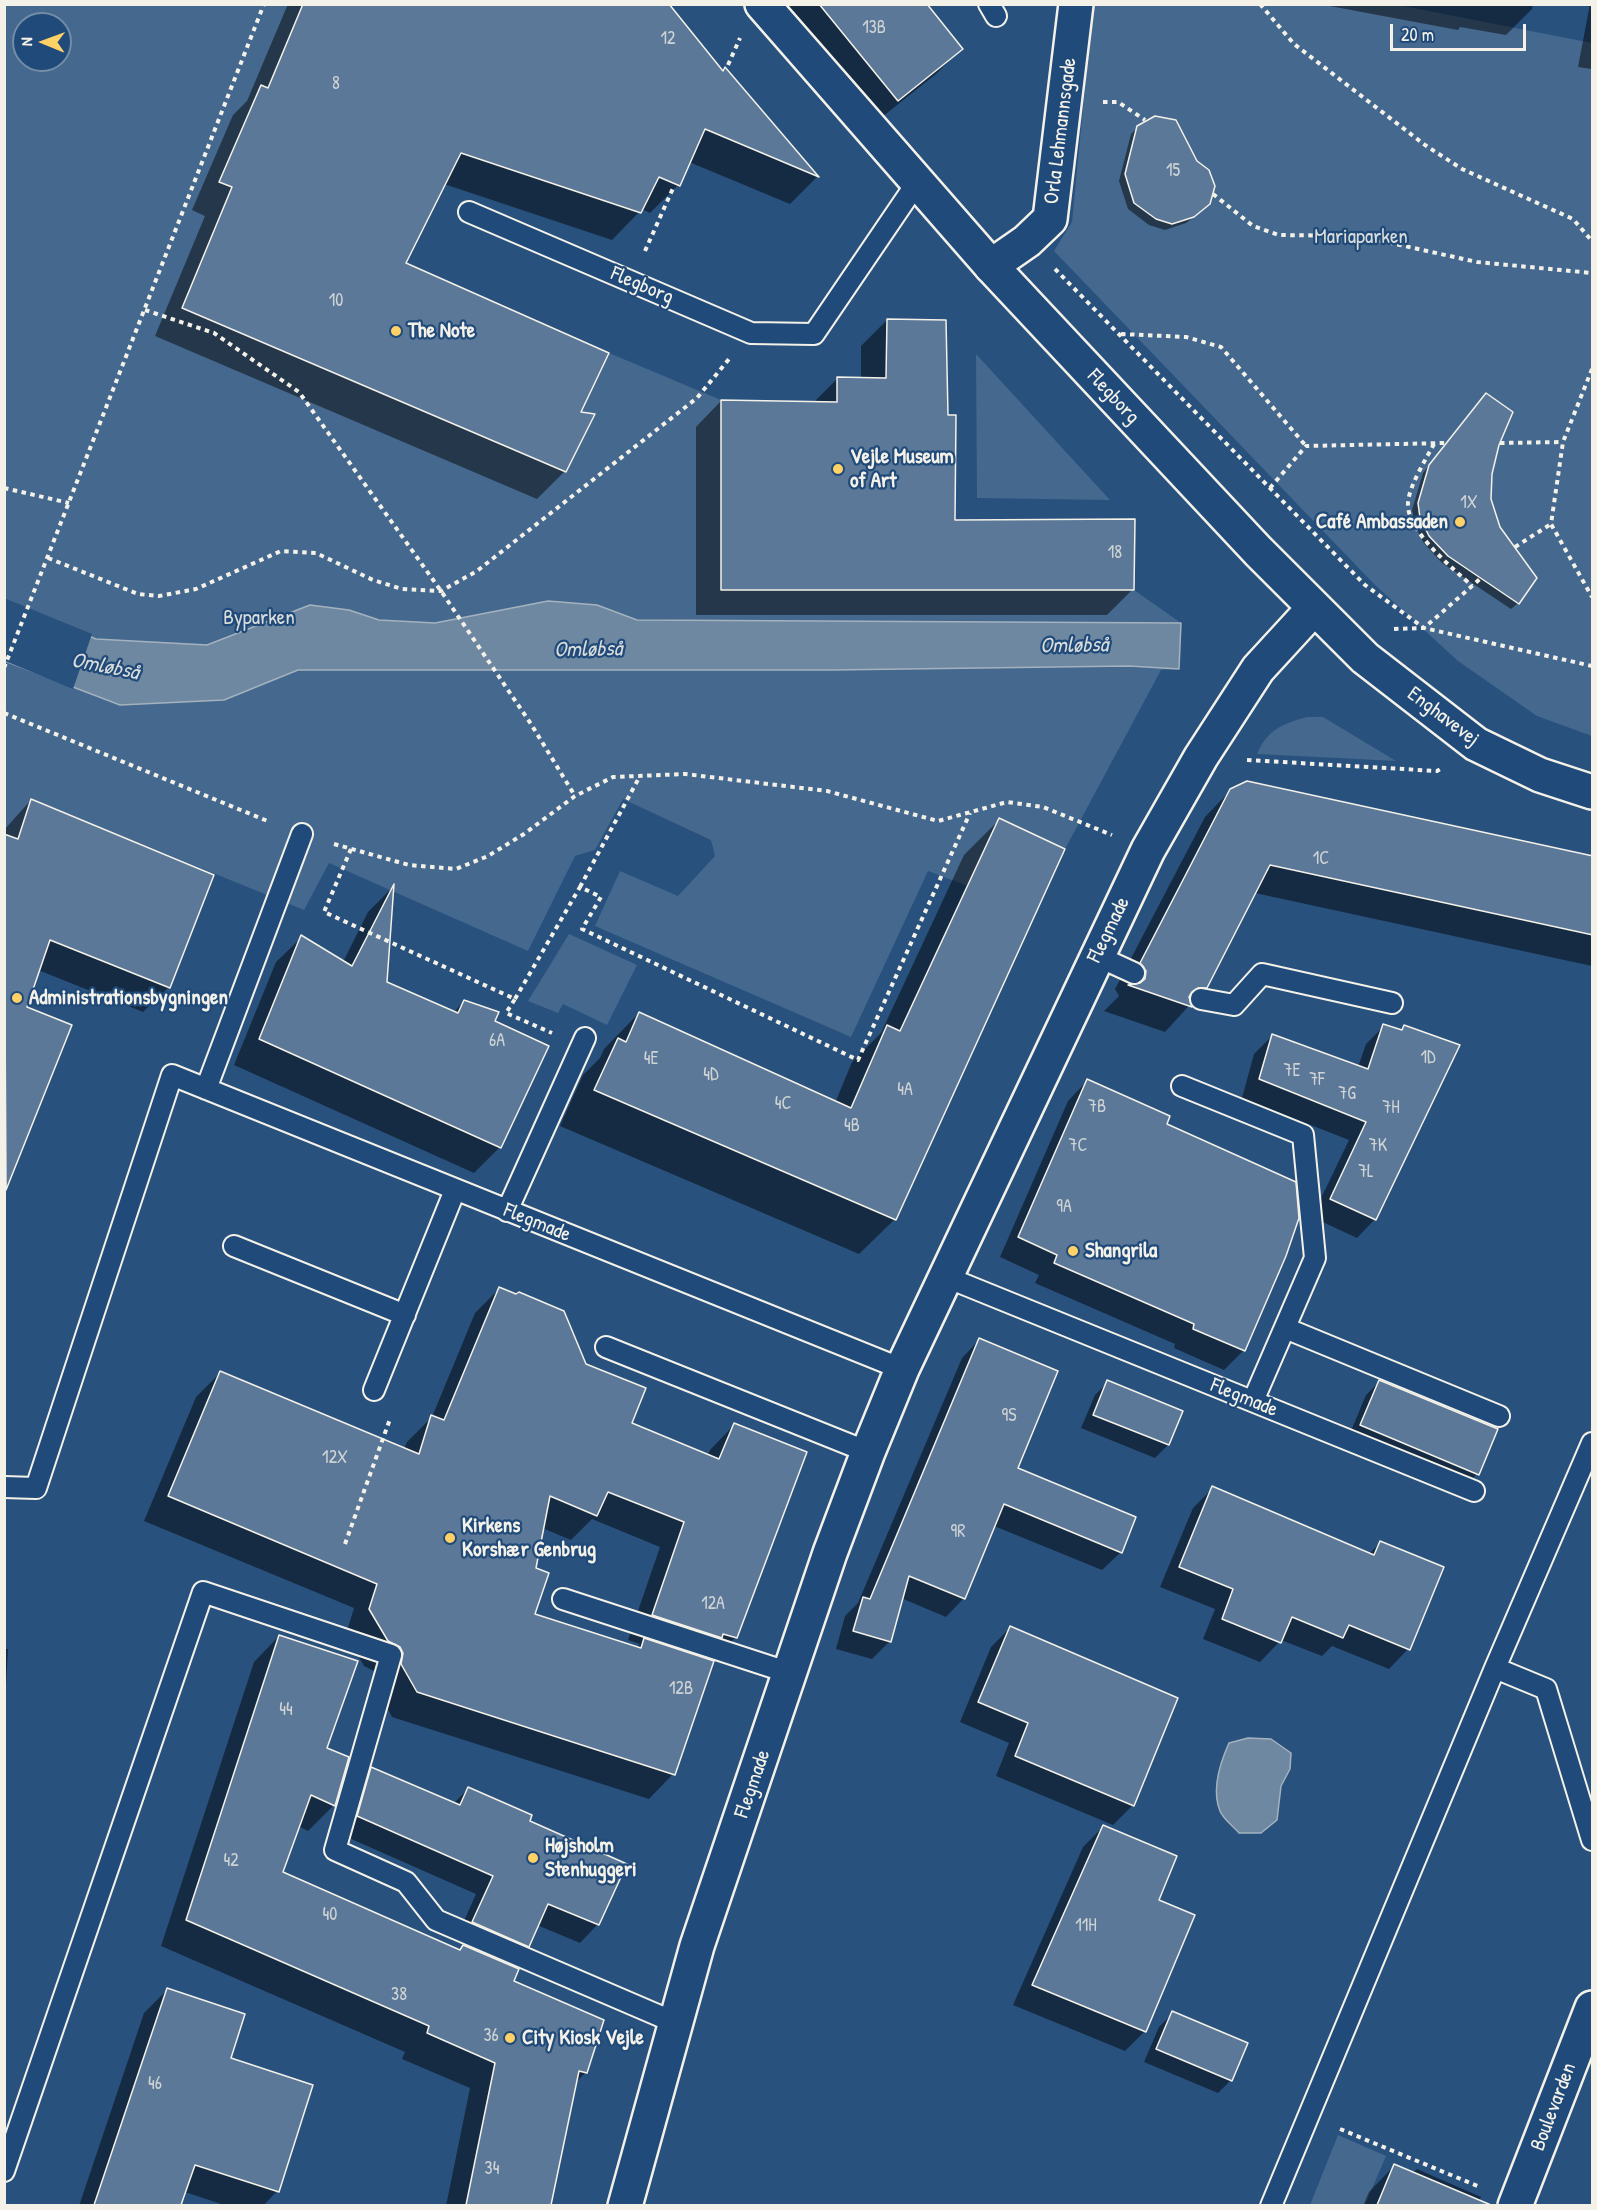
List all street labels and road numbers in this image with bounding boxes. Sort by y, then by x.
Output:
street label: Orla Lehmannsgade [1040,56,1082,206]
street label: Flegborg [607,262,677,310]
street label: Flegborg [1081,364,1145,430]
street label: Enghavevej [1402,682,1484,752]
street label: Flegmade [1082,893,1136,967]
street label: Flegmade [500,1198,574,1248]
street label: Flegmade [1207,1373,1281,1423]
street label: Flegmade [730,1747,776,1821]
street label: Boulevarden [1526,2059,1582,2155]

